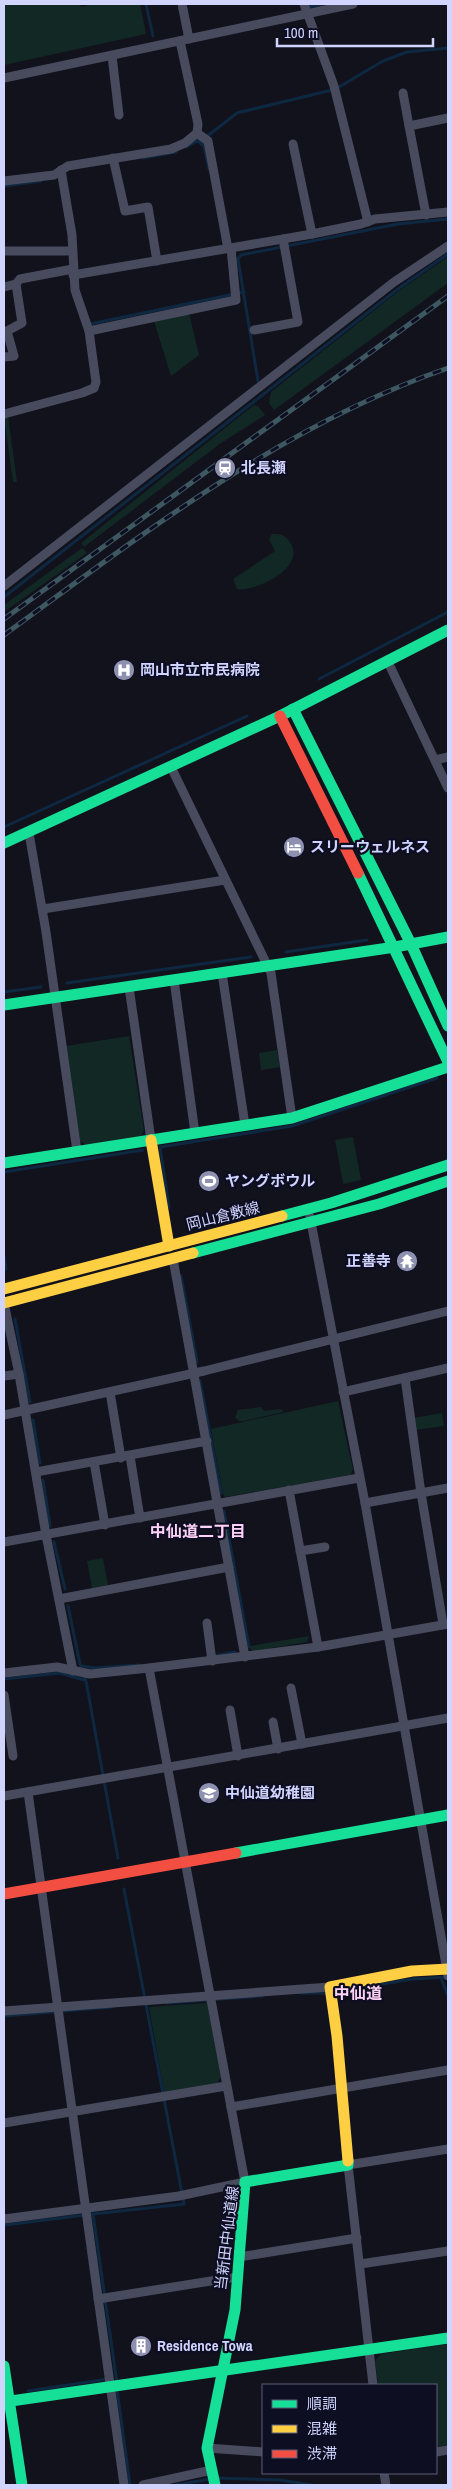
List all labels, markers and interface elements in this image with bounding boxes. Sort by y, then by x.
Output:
scale bar [277,15,433,47]
text: 100 m [284,22,318,43]
station icon: 北長瀬 [213,456,237,480]
place label: 北長瀬 [241,457,286,478]
hospital icon: 岡山市立市民病院 [112,658,136,682]
place label: 岡山市立市民病院 [140,659,260,680]
hotel icon: スリーウェルネス [282,835,306,859]
place label: スリーウェルネス [310,836,430,857]
sports icon: ヤングボウル [197,1169,221,1193]
place label: ヤングボウル [225,1170,315,1191]
street label: 岡山倉敷線 [184,1196,262,1235]
temple icon: 正善寺 [395,1249,419,1273]
place label: 正善寺 [346,1250,391,1271]
district label: 中仙道二丁目 [150,1520,246,1542]
school or university icon: 中仙道幼稚園 [197,1781,221,1805]
place label: 中仙道幼稚園 [225,1782,315,1803]
district label: 中仙道 [334,1982,382,2004]
street label: 当新田中仙道線 [210,2185,243,2291]
building icon: Residence Towa [129,2334,153,2358]
place label: Residence Towa [157,2335,253,2356]
legend [262,2384,437,2474]
text: 順調 [307,2393,337,2414]
text: 混雑 [307,2418,337,2439]
text: 渋滞 [307,2443,337,2464]

